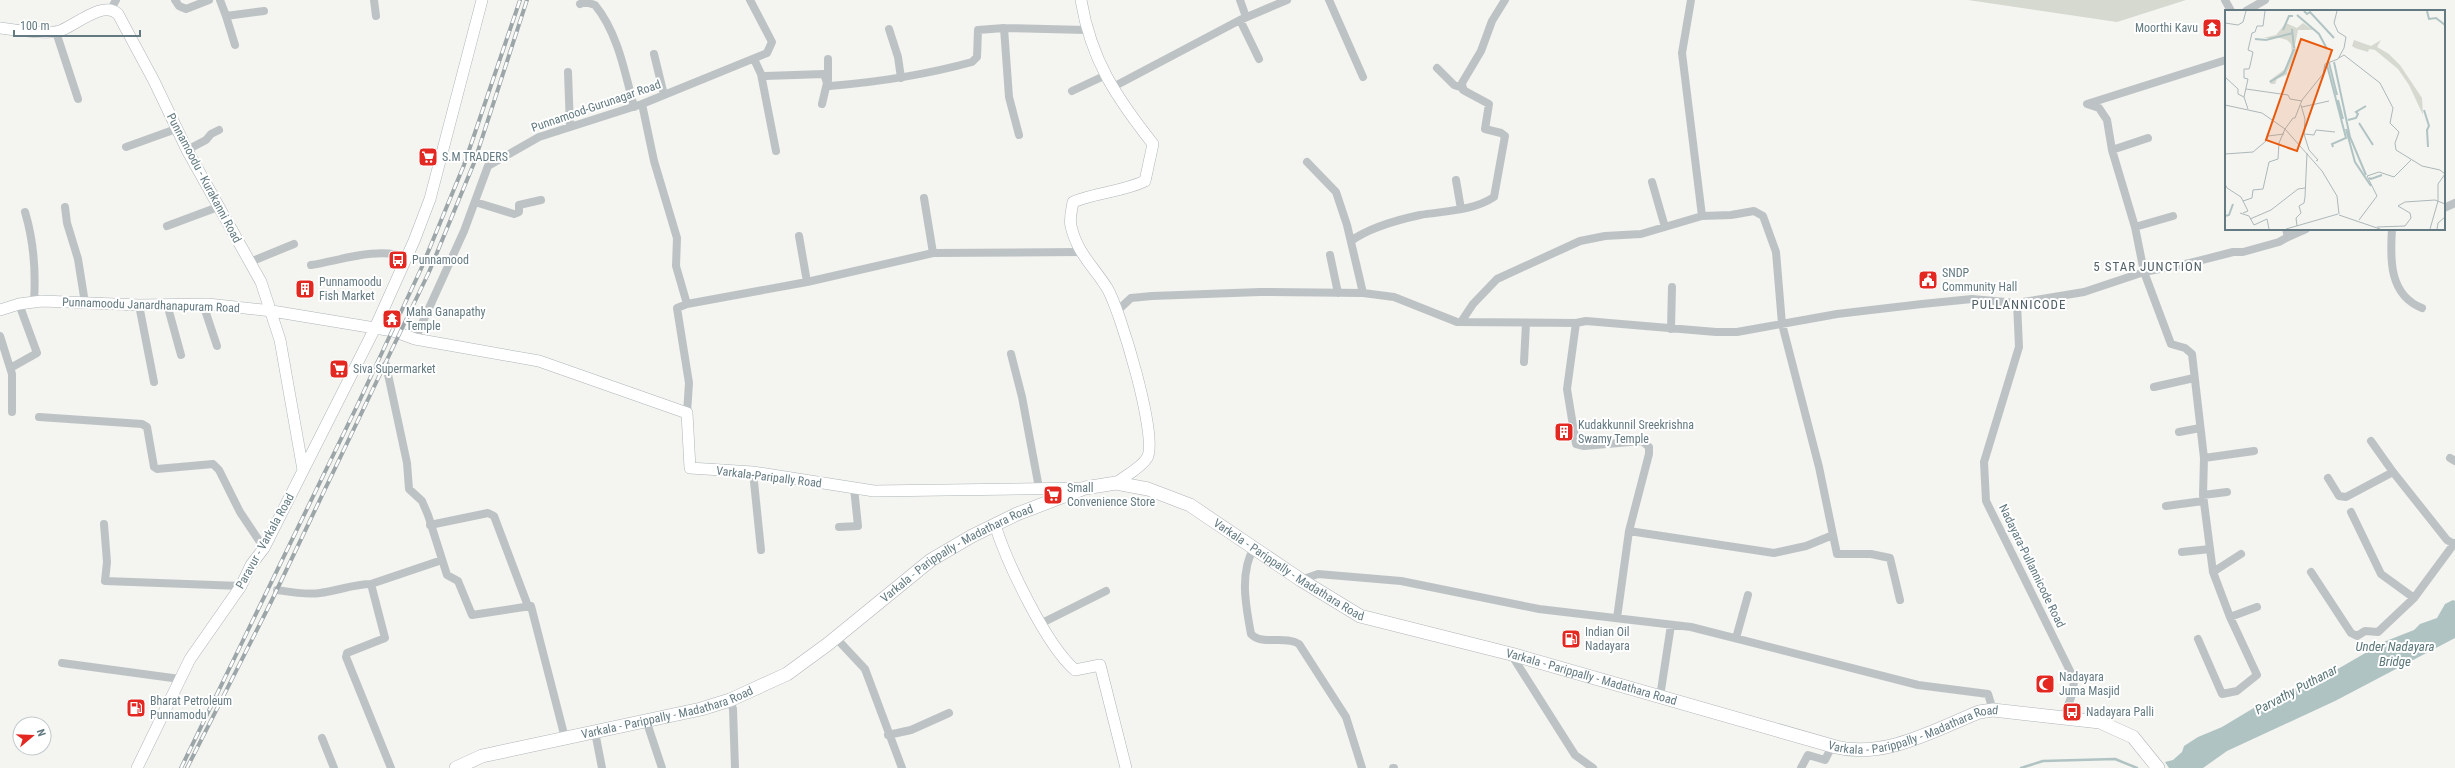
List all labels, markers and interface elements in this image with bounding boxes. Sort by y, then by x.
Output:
inset map [2225,10,2445,230]
scale bar [14,12,140,38]
temple icon: Moorthi Kavu [2201,17,2223,39]
text: 100 m [20,19,50,33]
place label: Moorthi Kavu [2135,21,2198,35]
street label: Punnamood-Gurunagar Road [529,77,663,135]
street label: Punnamoodu - Kurakanni Road [164,111,244,245]
supermarket icon: S.M TRADERS [417,146,439,168]
place label: S.M TRADERS [442,150,508,164]
bus stop icon: Punnamood [387,249,409,271]
place label: Punnamood [412,253,469,267]
district label: 5 STAR JUNCTION [2093,259,2203,274]
place label: SNDP Community Hall [1942,266,2017,294]
public building icon: SNDP Community Hall [1917,269,1939,291]
place label: Punnamoodu Fish Market [319,275,382,303]
building icon: Punnamoodu Fish Market [294,278,316,300]
street label: Punnamoodu Janardhanapuram Road [62,295,240,315]
district label: PULLANNICODE [1972,297,2066,312]
place label: Maha Ganapathy Temple [406,305,486,333]
temple icon: Maha Ganapathy Temple [381,308,403,330]
supermarket icon: Siva Supermarket [328,358,350,380]
place label: Siva Supermarket [353,362,436,376]
place label: Kudakkunnil Sreekrishna Swamy Temple [1578,418,1694,446]
building icon: Kudakkunnil Sreekrishna Swamy Temple [1553,421,1575,443]
street label: Varkala-Paripally Road [715,464,823,490]
place label: Small Convenience Store [1067,481,1155,509]
supermarket icon: Small Convenience Store [1042,484,1064,506]
street label: Paravur - Varkala Road [233,491,297,591]
street label: Varkala - Parippally - Madathara Road [878,502,1035,605]
street label: Nadayara-Pullannicode Road [1996,502,2068,630]
street label: Varkala - Parippally - Madathara Road [1211,516,1365,624]
place label: Indian Oil Nadayara [1585,625,1630,653]
fuel station icon: Indian Oil Nadayara [1560,628,1582,650]
water label: Under Nadayara Bridge [2355,639,2435,669]
street label: Varkala - Parippally - Madathara Road [1504,646,1678,708]
water label: Parvathy Puthanar [2252,661,2341,717]
place label: Nadayara Juma Masjid [2059,670,2120,698]
mosque icon: Nadayara Juma Masjid [2034,673,2056,695]
street label: Varkala - Parippally - Madathara Road [580,683,755,741]
place label: Bharat Petroleum Punnamodu [150,694,232,722]
fuel station icon: Bharat Petroleum Punnamodu [125,697,147,719]
bus stop icon: Nadayara Palli [2061,701,2083,723]
street label: Varkala - Parippally - Madathara Road [1826,703,1999,757]
place label: Nadayara Palli [2086,705,2154,719]
north arrow [12,716,52,756]
text: N [34,728,48,738]

